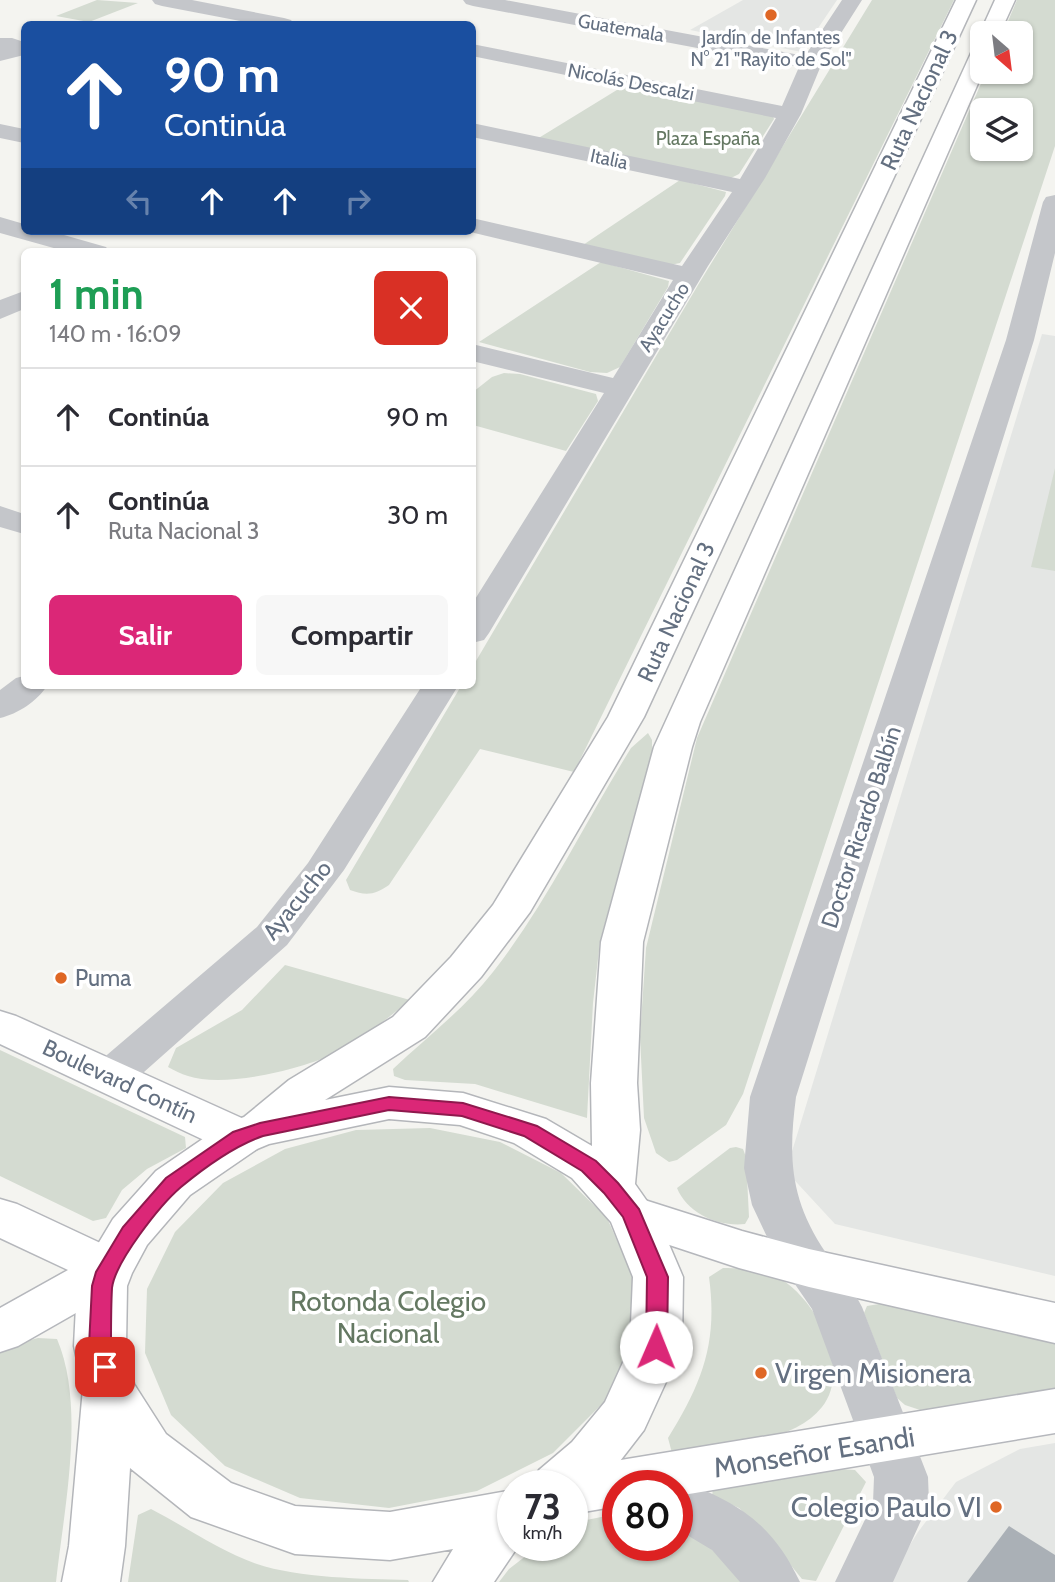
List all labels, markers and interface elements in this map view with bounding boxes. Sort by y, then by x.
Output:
marker: Jardín de Infantes N° 21 "Rayito de Sol" [763,7,779,23]
street label: Guatemala [576,9,666,47]
north arrow [970,21,1032,84]
map controls [970,21,1033,161]
street label: Ruta Nacional 3 [874,25,964,175]
place label: Jardín de Infantes N° 21 "Rayito de Sol" [690,26,852,71]
text: 90 m [164,45,280,104]
icon: ahead [49,49,140,140]
street label: Nicolás Descalzi [566,58,696,106]
button: layers [970,98,1033,161]
text: Continúa [164,105,286,144]
park label: Plaza España [656,127,760,150]
street label: Italia [588,144,630,174]
icon: left [120,182,158,220]
icon: ahead [193,182,231,220]
icon: ahead [266,182,304,220]
icon: right [339,182,377,220]
text: 1 min [49,268,144,320]
button: close [374,271,448,345]
street label: Ayacucho [634,278,694,356]
text: 140 m · 16:09 [49,320,181,348]
icon: ahead [49,398,87,436]
text: Continúa [108,401,209,433]
text: 90 m [386,401,448,433]
text: Continúa [108,485,209,517]
icon: ahead [49,496,87,534]
text: 30 m [387,499,448,531]
text: Ruta Nacional 3 [108,517,260,545]
street label: Ruta Nacional 3 [631,537,721,687]
button: Salir [49,595,242,675]
button: Compartir [256,595,448,675]
street label: Doctor Ricardo Balbín [815,722,907,932]
street label: Ayacucho [257,855,337,945]
place label: Puma [75,964,131,992]
marker: Puma [53,970,69,986]
street label: Boulevard Contín [38,1033,202,1129]
park label: Rotonda Colegio Nacional [290,1284,486,1350]
position arrow [619,1310,693,1384]
pin [75,1337,135,1397]
icon: arrive [86,1348,124,1386]
place label: Virgen Misionera [775,1356,972,1390]
marker: Virgen Misionera [753,1365,769,1381]
street label: Monseñor Esandi [711,1419,917,1485]
speed limit sign: 80 [602,1470,693,1561]
text: 73 [524,1485,561,1528]
place label: Colegio Paulo VI [791,1490,982,1524]
marker: Colegio Paulo VI [988,1499,1004,1515]
text: km/h [523,1522,562,1544]

